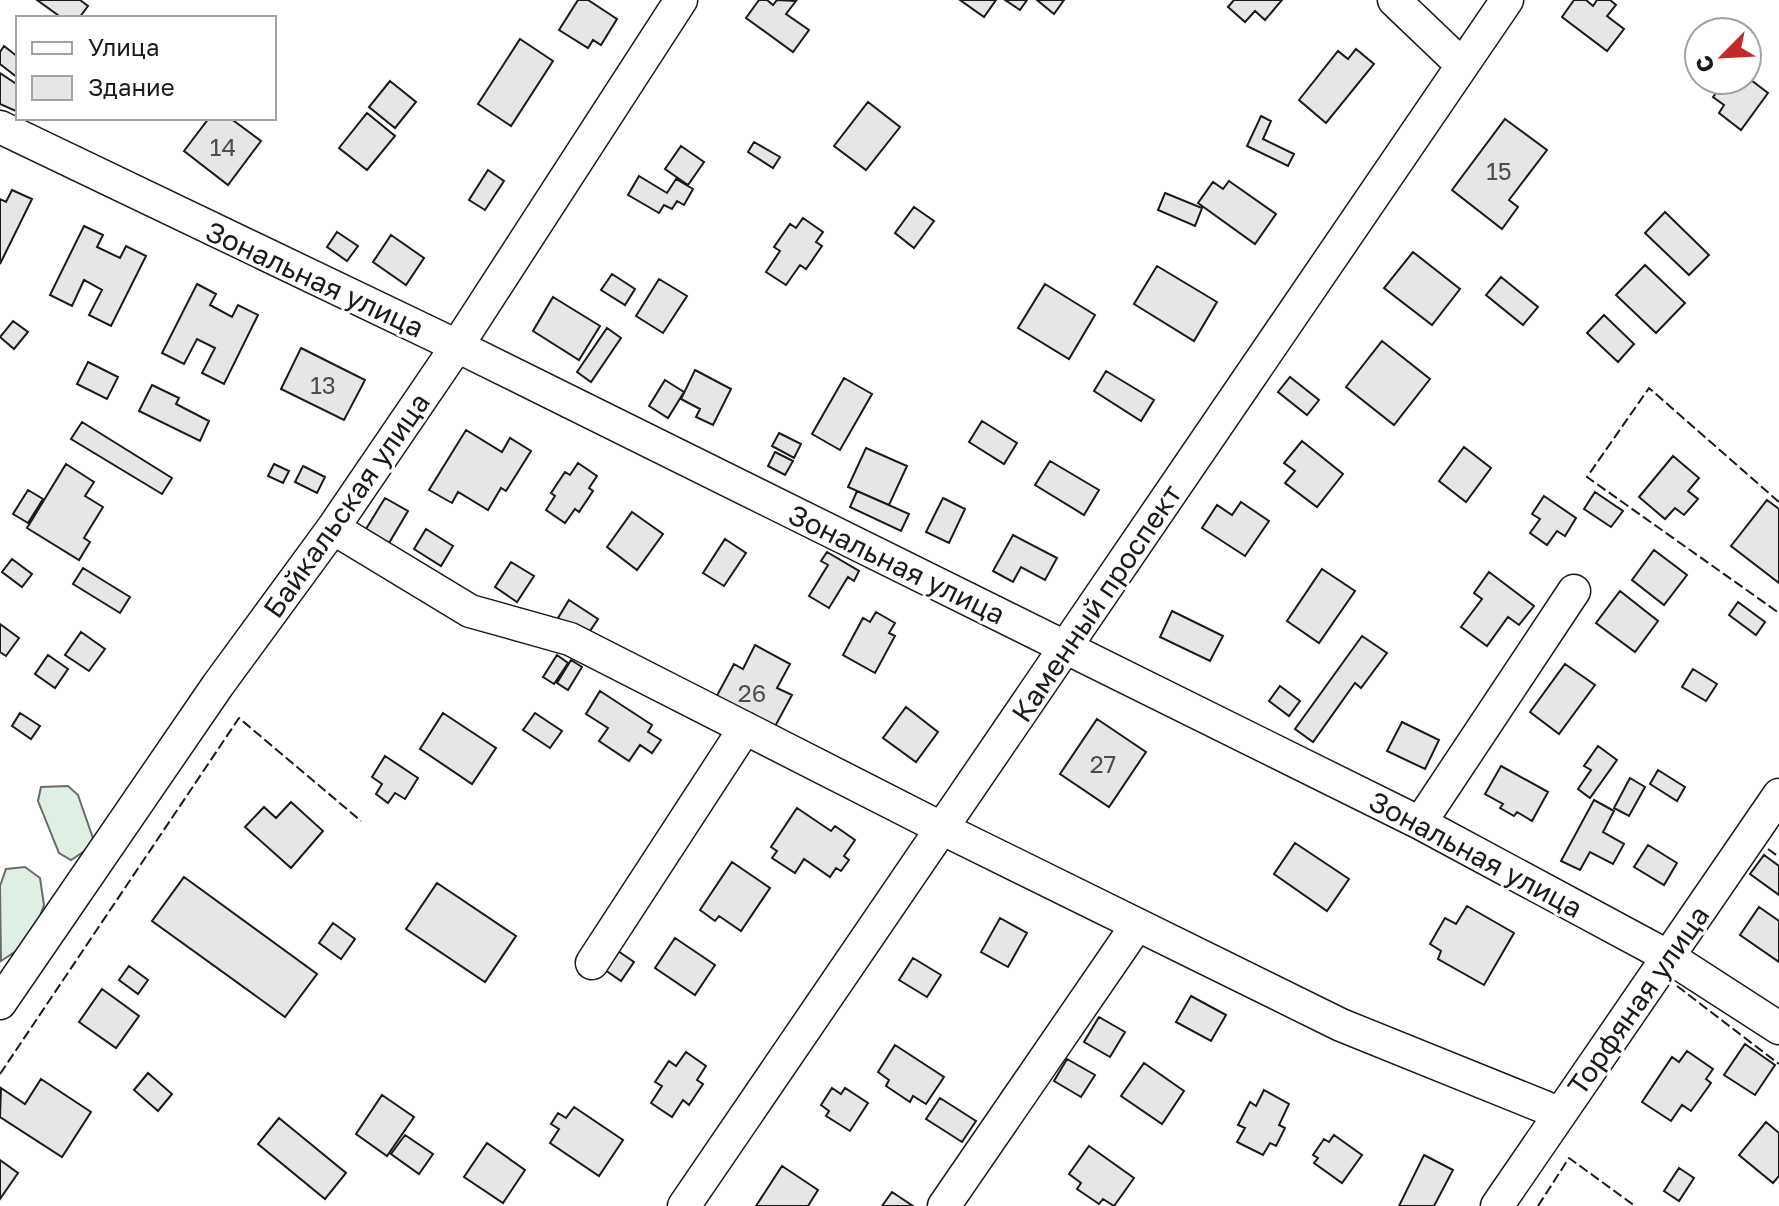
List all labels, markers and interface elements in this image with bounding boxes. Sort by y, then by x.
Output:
legend [16,16,276,120]
north arrow [1683,16,1763,96]
text: Улица [88,32,160,61]
text: С [1689,52,1720,77]
text: Здание [88,72,175,101]
house number: 14 [210,132,236,161]
house number: 15 [1486,156,1512,185]
street label: Зональная улица [201,214,429,344]
house number: 13 [310,370,336,399]
street label: Байкальская улица [256,386,436,624]
street label: Каменный проспект [1004,478,1188,728]
street label: Зональная улица [783,497,1011,631]
house number: 26 [738,678,766,707]
house number: 27 [1090,749,1116,778]
street label: Зональная улица [1364,784,1588,924]
street label: Торфяная улица [1560,899,1716,1101]

